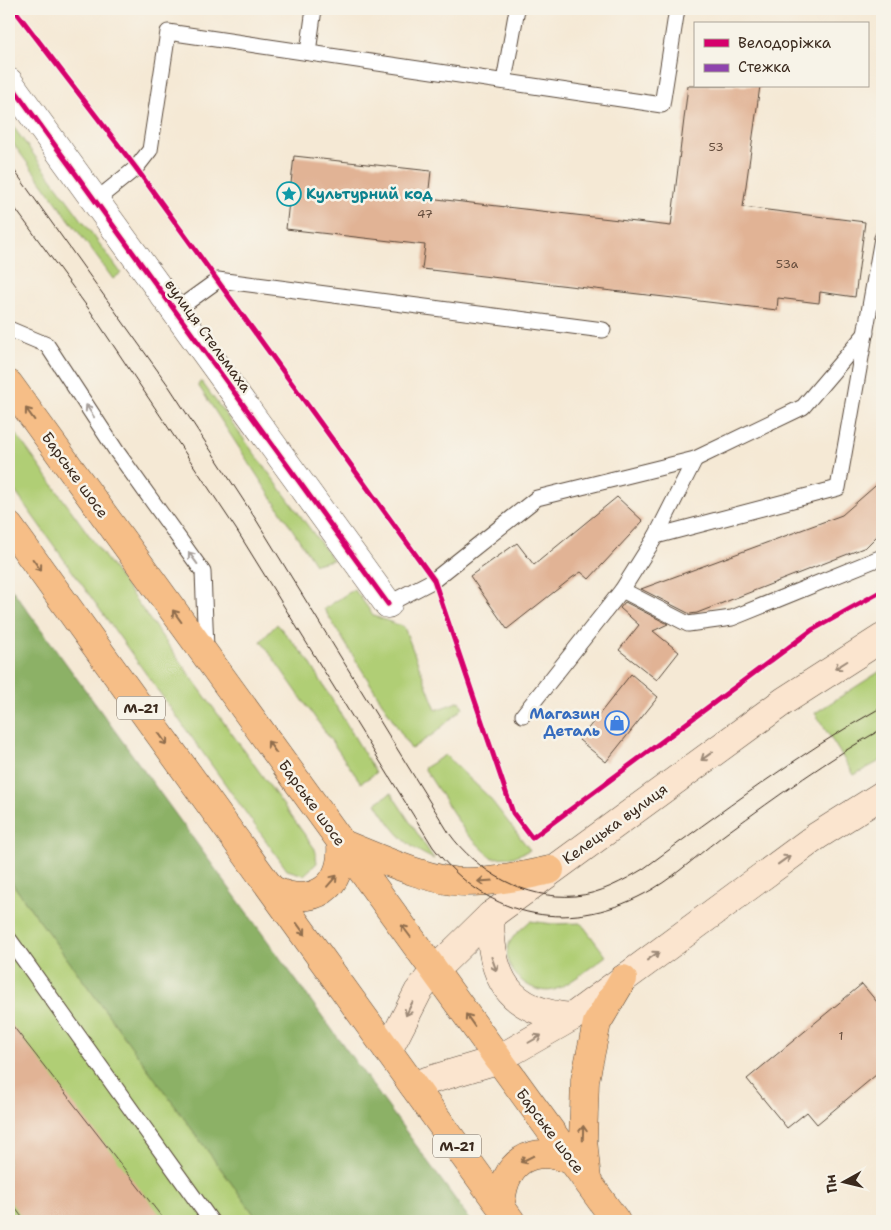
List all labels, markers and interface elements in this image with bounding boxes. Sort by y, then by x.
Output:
legend [694,22,868,88]
text: Велодоріжка [738,33,832,53]
text: Стежка [738,57,791,77]
house number: 53 [708,139,724,155]
place icon: Культурний код [276,181,302,207]
place label: Культурний код [306,184,433,204]
house number: 47 [417,206,433,222]
house number: 53а [776,256,799,272]
street label: вулиця Стельмаха [160,275,256,397]
one-way arrow [85,404,95,418]
one-way arrow [25,408,36,421]
street label: Барське шосе [37,428,113,522]
one-way arrow [188,551,198,565]
one-way arrow [32,558,42,572]
one-way arrow [172,610,182,624]
one-way arrow [834,659,848,670]
road number: М-21 [117,696,165,720]
place label: Магазин Деталь [529,704,600,741]
shop icon: Магазин Деталь [604,710,630,736]
one-way arrow [158,732,169,745]
one-way arrow [266,741,277,754]
one-way arrow [701,751,714,762]
street label: Барське шосе [274,756,350,850]
street label: Келецька вулиця [558,779,672,869]
one-way arrow [777,855,791,865]
one-way arrow [326,875,337,888]
one-way arrow [477,876,493,885]
one-way arrow [296,922,306,936]
one-way arrow [401,924,411,938]
one-way arrow [646,951,659,962]
one-way arrow [490,956,499,971]
one-way arrow [404,1001,414,1016]
one-way arrow [465,1013,475,1027]
house number: 1 [838,1028,844,1044]
one-way arrow [528,1034,543,1044]
street label: Барське шосе [511,1084,589,1178]
one-way arrow [579,1125,588,1141]
road number: М-21 [433,1134,481,1158]
one-way arrow [519,1154,534,1164]
north arrow [818,1158,868,1208]
text: Пн [821,1173,841,1194]

